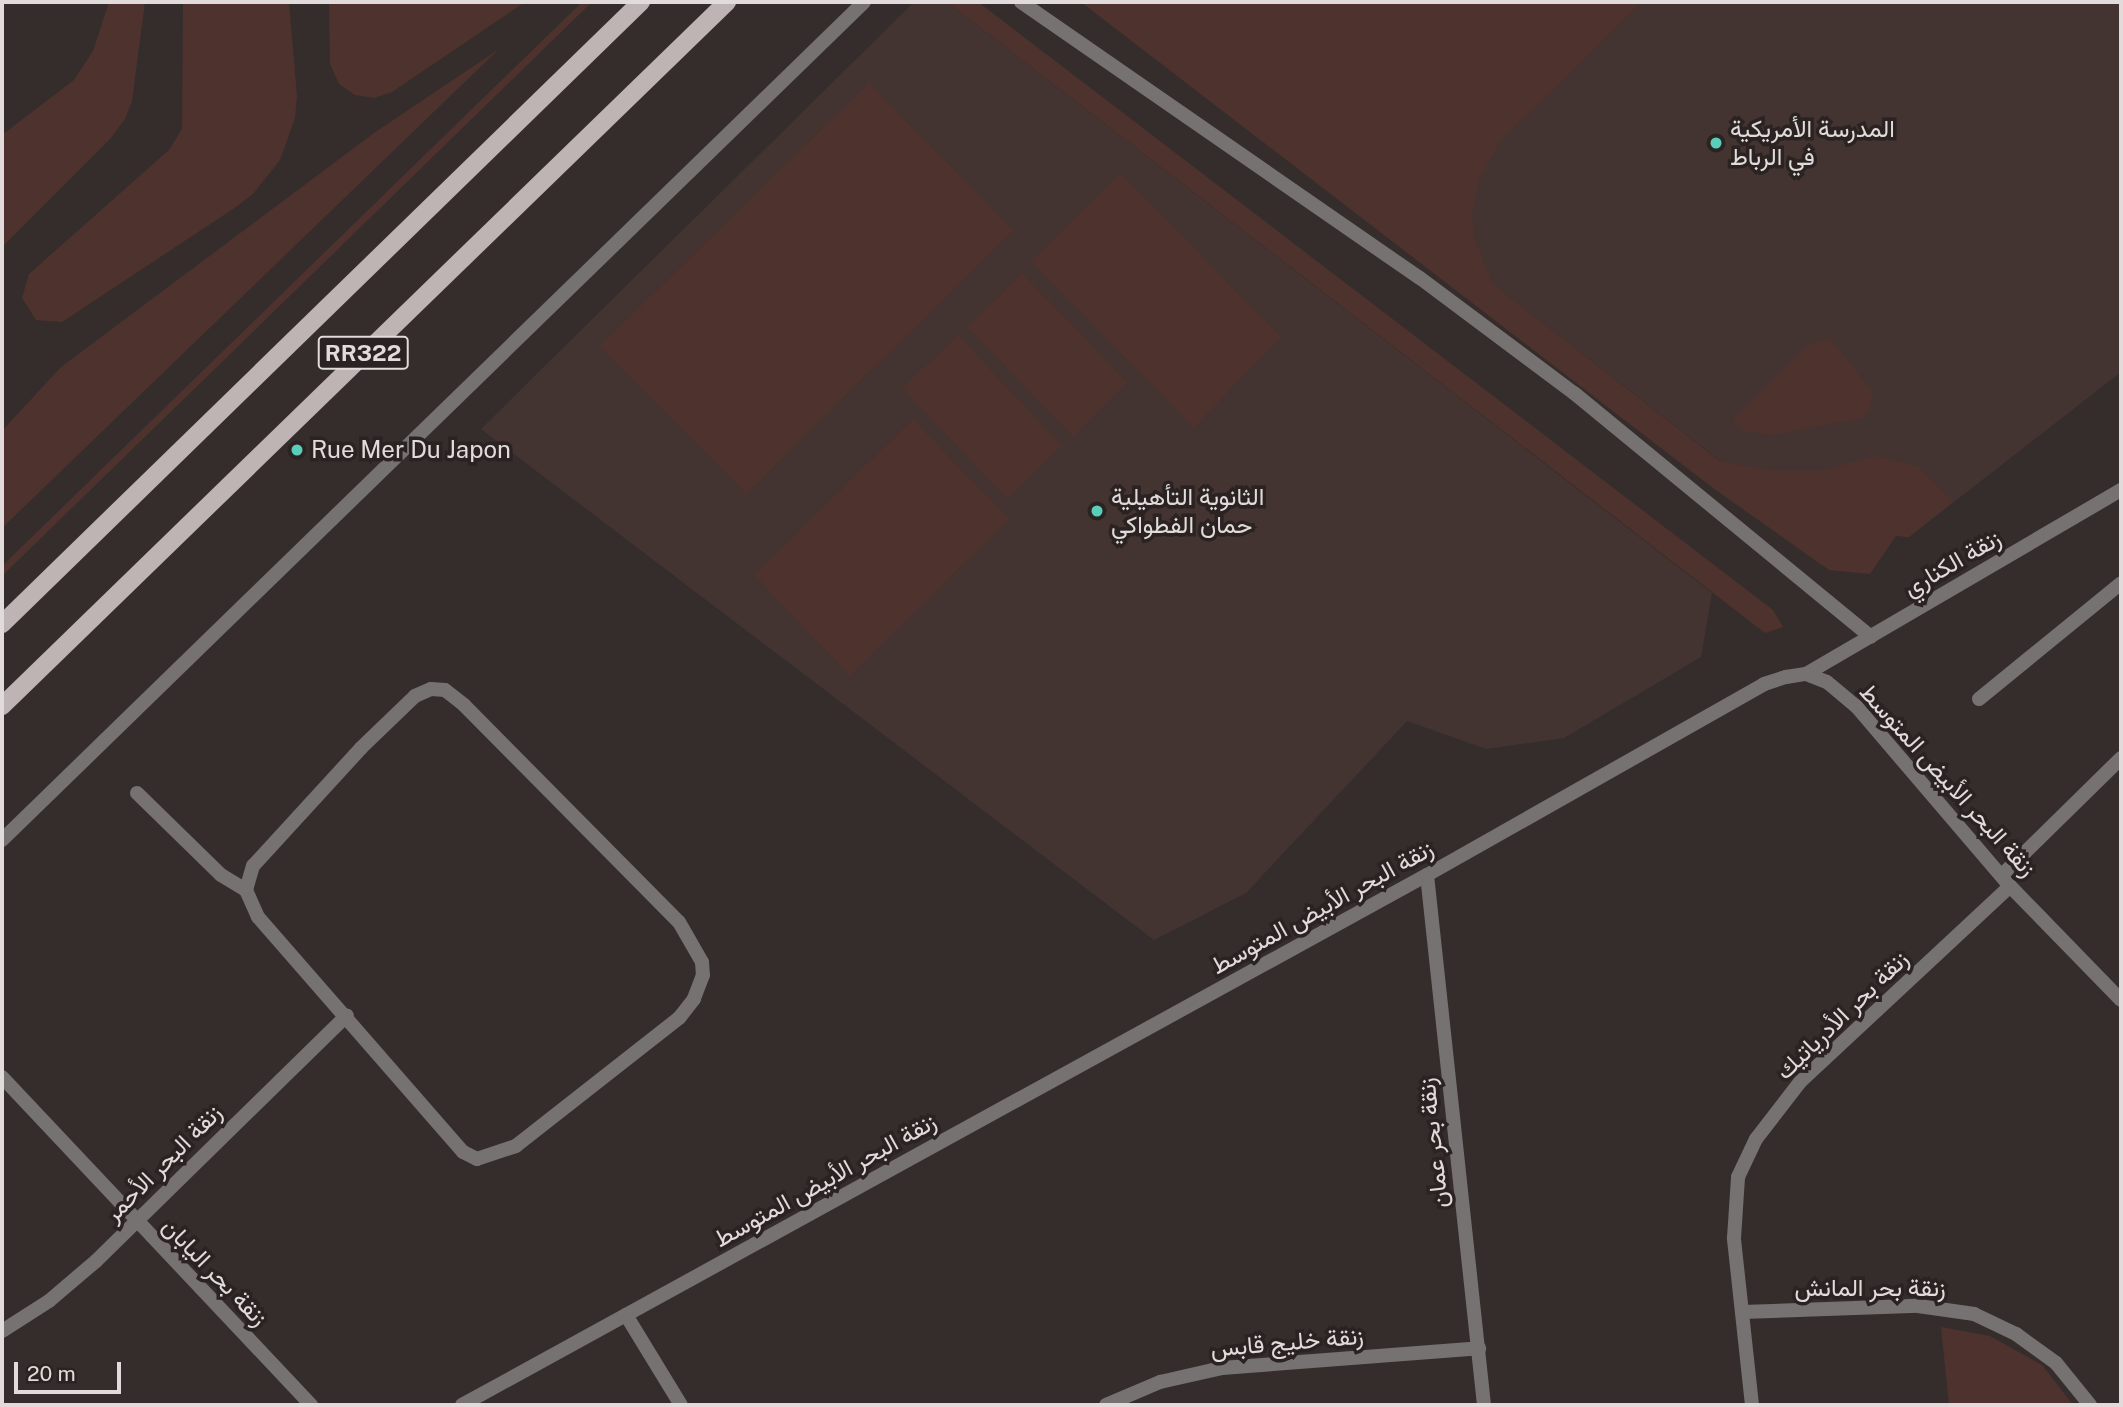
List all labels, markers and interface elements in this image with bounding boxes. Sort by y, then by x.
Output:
place label: المدرسة الأمريكية في الرباط [1730,115,1895,171]
marker: المدرسة الأمريكية في الرباط [1708,135,1724,151]
road number: RR322 [318,334,408,372]
place label: Rue Mer Du Japon [311,436,511,464]
marker: Rue Mer Du Japon [289,442,305,458]
place label: الثانوية التأهيلية حمان الفطواكي [1111,483,1264,539]
marker: الثانوية التأهيلية حمان الفطواكي [1089,503,1105,519]
street label: زنقة الكناري [1898,524,2006,602]
street label: زنقة البحر الأبيض المتوسط [1854,677,2042,883]
street label: زنقة البحر الأبيض المتوسط [1206,834,1438,980]
street label: زنقة بحر الأدرياتيك [1770,945,1914,1085]
street label: زنقة بحر عمان [1412,1076,1454,1210]
street label: زنقة البحر الأحمر [98,1098,228,1228]
street label: زنقة البحر الأبيض المتوسط [709,1107,941,1253]
street label: زنقة بحر اليابان [156,1212,274,1332]
street label: زنقة بحر المانش [1794,1274,1946,1302]
street label: زنقة خليج قابس [1209,1321,1365,1363]
scale bar [18,1348,124,1392]
text: 20 m [27,1361,76,1386]

